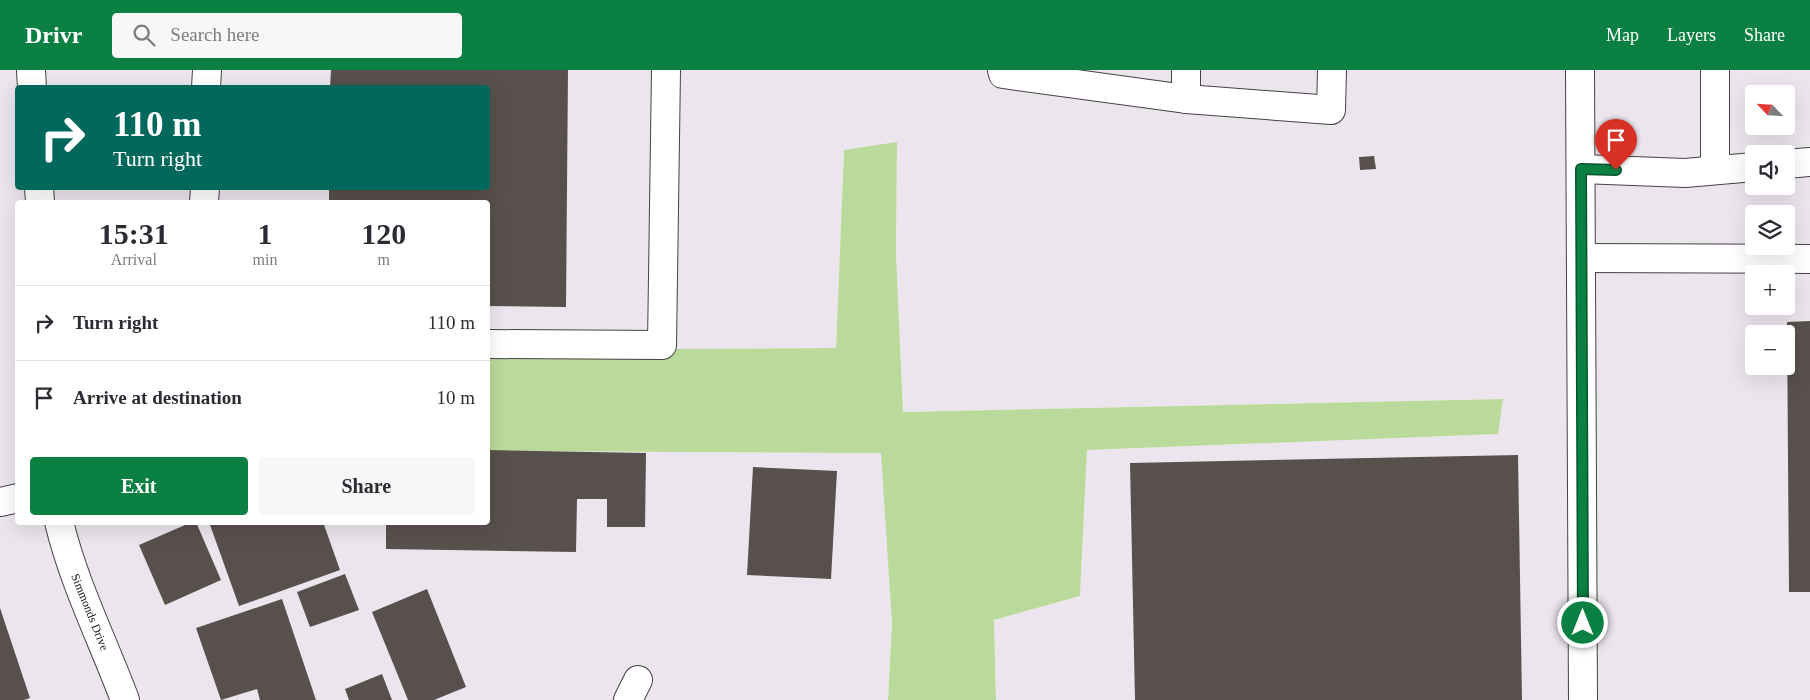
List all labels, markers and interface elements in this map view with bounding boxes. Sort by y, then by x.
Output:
search box [112,13,462,58]
icon: search [130,21,158,49]
text: Drivr [25,22,82,48]
text: Search here [170,24,259,45]
text: Map [1606,25,1639,45]
text: Layers [1667,25,1716,45]
text: Share [1744,25,1785,45]
north arrow [1745,85,1795,135]
map controls [1745,85,1795,375]
icon: right [30,105,95,170]
text: 110 m [113,105,201,144]
pin [1595,119,1637,170]
icon: arrive [1602,126,1630,154]
button: sound [1745,145,1795,195]
text: Turn right [113,146,202,171]
button: layers [1745,205,1795,255]
text: 15:31 [99,217,169,250]
text: 1 [257,217,272,250]
text: 120 [361,217,406,250]
text: Arrival [111,251,157,268]
text: min [253,251,277,268]
text: m [377,251,390,268]
button: + [1745,265,1795,315]
icon: right [30,309,58,337]
text: Turn right [73,312,158,333]
text: 110 m [428,312,475,333]
button: − [1745,325,1795,375]
icon: arrive [30,384,58,412]
text: Arrive at destination [73,387,242,408]
text: 10 m [436,387,475,408]
button: Exit [30,457,248,515]
button: Share [258,457,475,515]
street label: Simmonds Drive [68,572,112,652]
position arrow [1556,596,1608,648]

